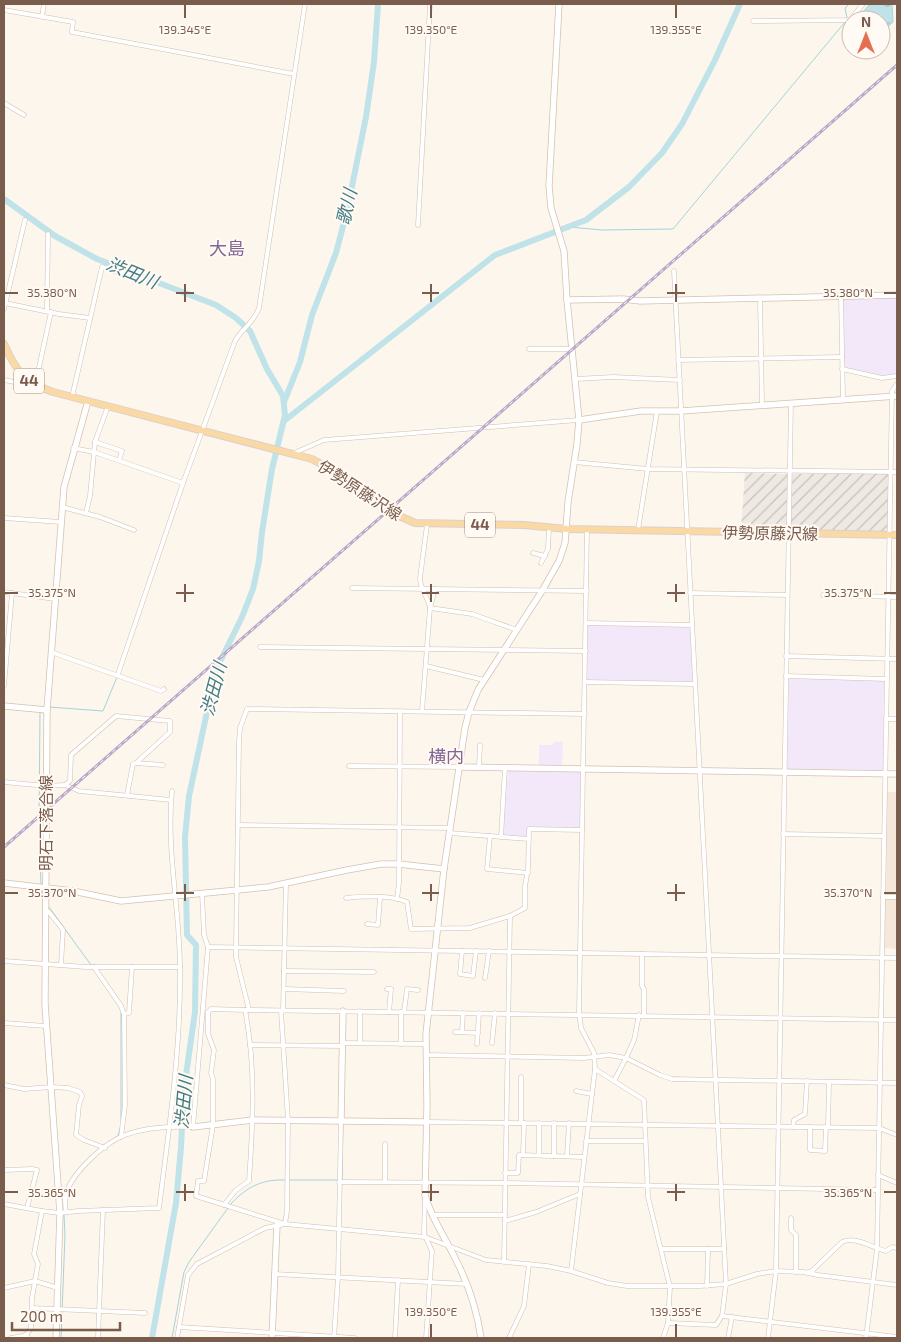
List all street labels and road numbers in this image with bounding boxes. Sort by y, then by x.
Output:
road number: 44 [14,368,44,394]
street label: 伊勢原藤沢線 [315,455,406,524]
road number: 44 [465,512,495,538]
street label: 伊勢原藤沢線 [722,522,818,543]
street label: 明石下落合線 [36,775,55,871]

